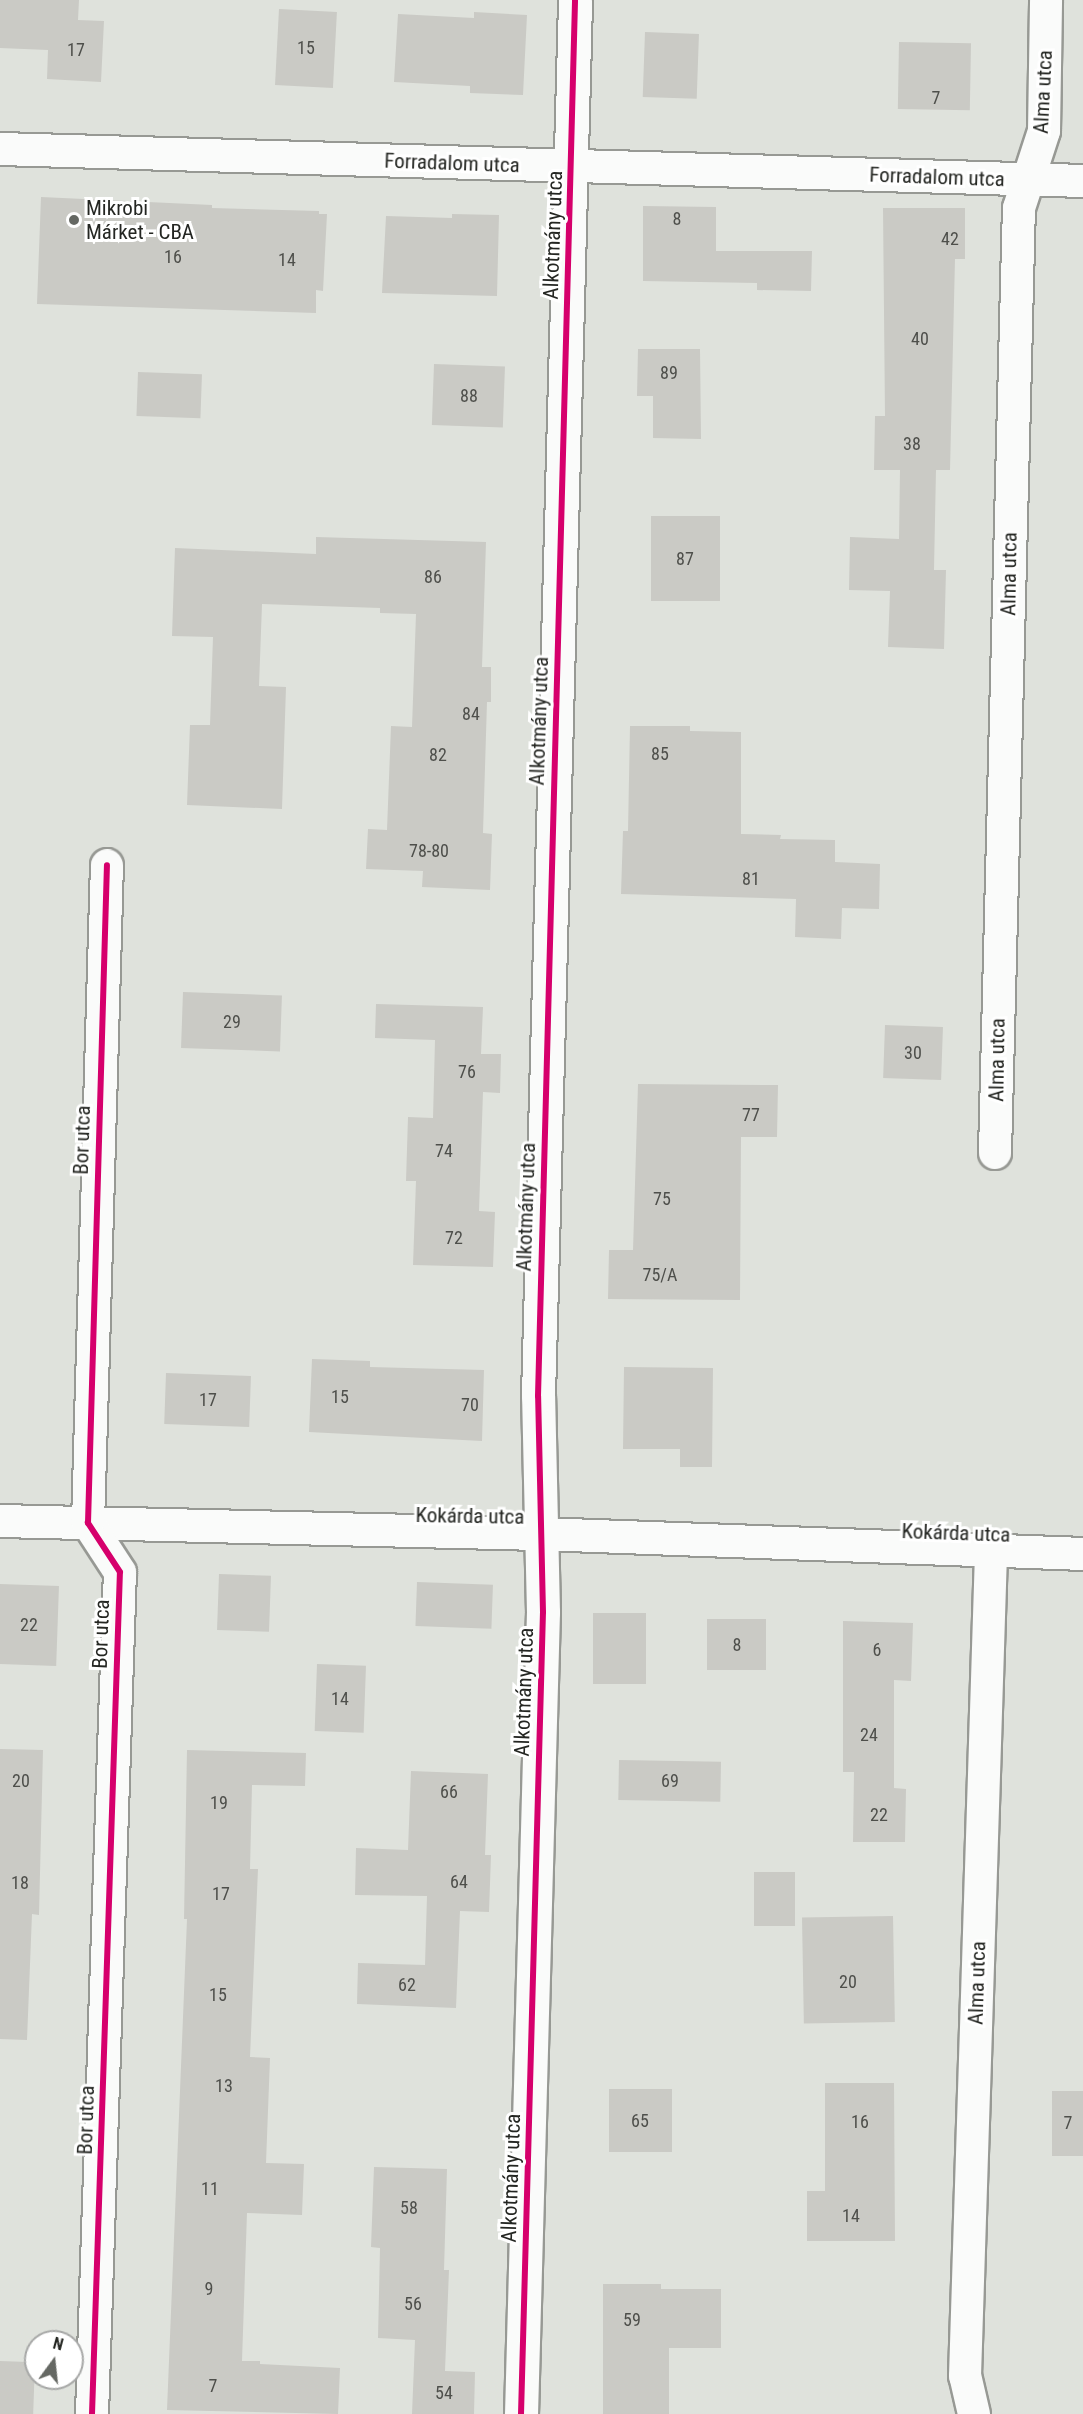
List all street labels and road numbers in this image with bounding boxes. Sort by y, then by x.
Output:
street label: Alma utca [1028,50,1058,134]
street label: Forradalom utca [384,148,520,178]
street label: Forradalom utca [869,162,1005,192]
street label: Alkotmány utca [538,170,568,300]
street label: Alma utca [996,532,1022,616]
street label: Alkotmány utca [524,656,554,786]
street label: Alma utca [984,1018,1010,1102]
street label: Bor utca [68,1105,96,1175]
street label: Alkotmány utca [511,1142,541,1272]
street label: Kokárda utca [415,1502,525,1530]
street label: Kokárda utca [901,1519,1011,1547]
street label: Bor utca [87,1599,115,1669]
street label: Alkotmány utca [509,1627,539,1757]
street label: Alma utca [963,1941,991,2025]
street label: Bor utca [72,2085,100,2155]
street label: Alkotmány utca [496,2113,526,2243]

